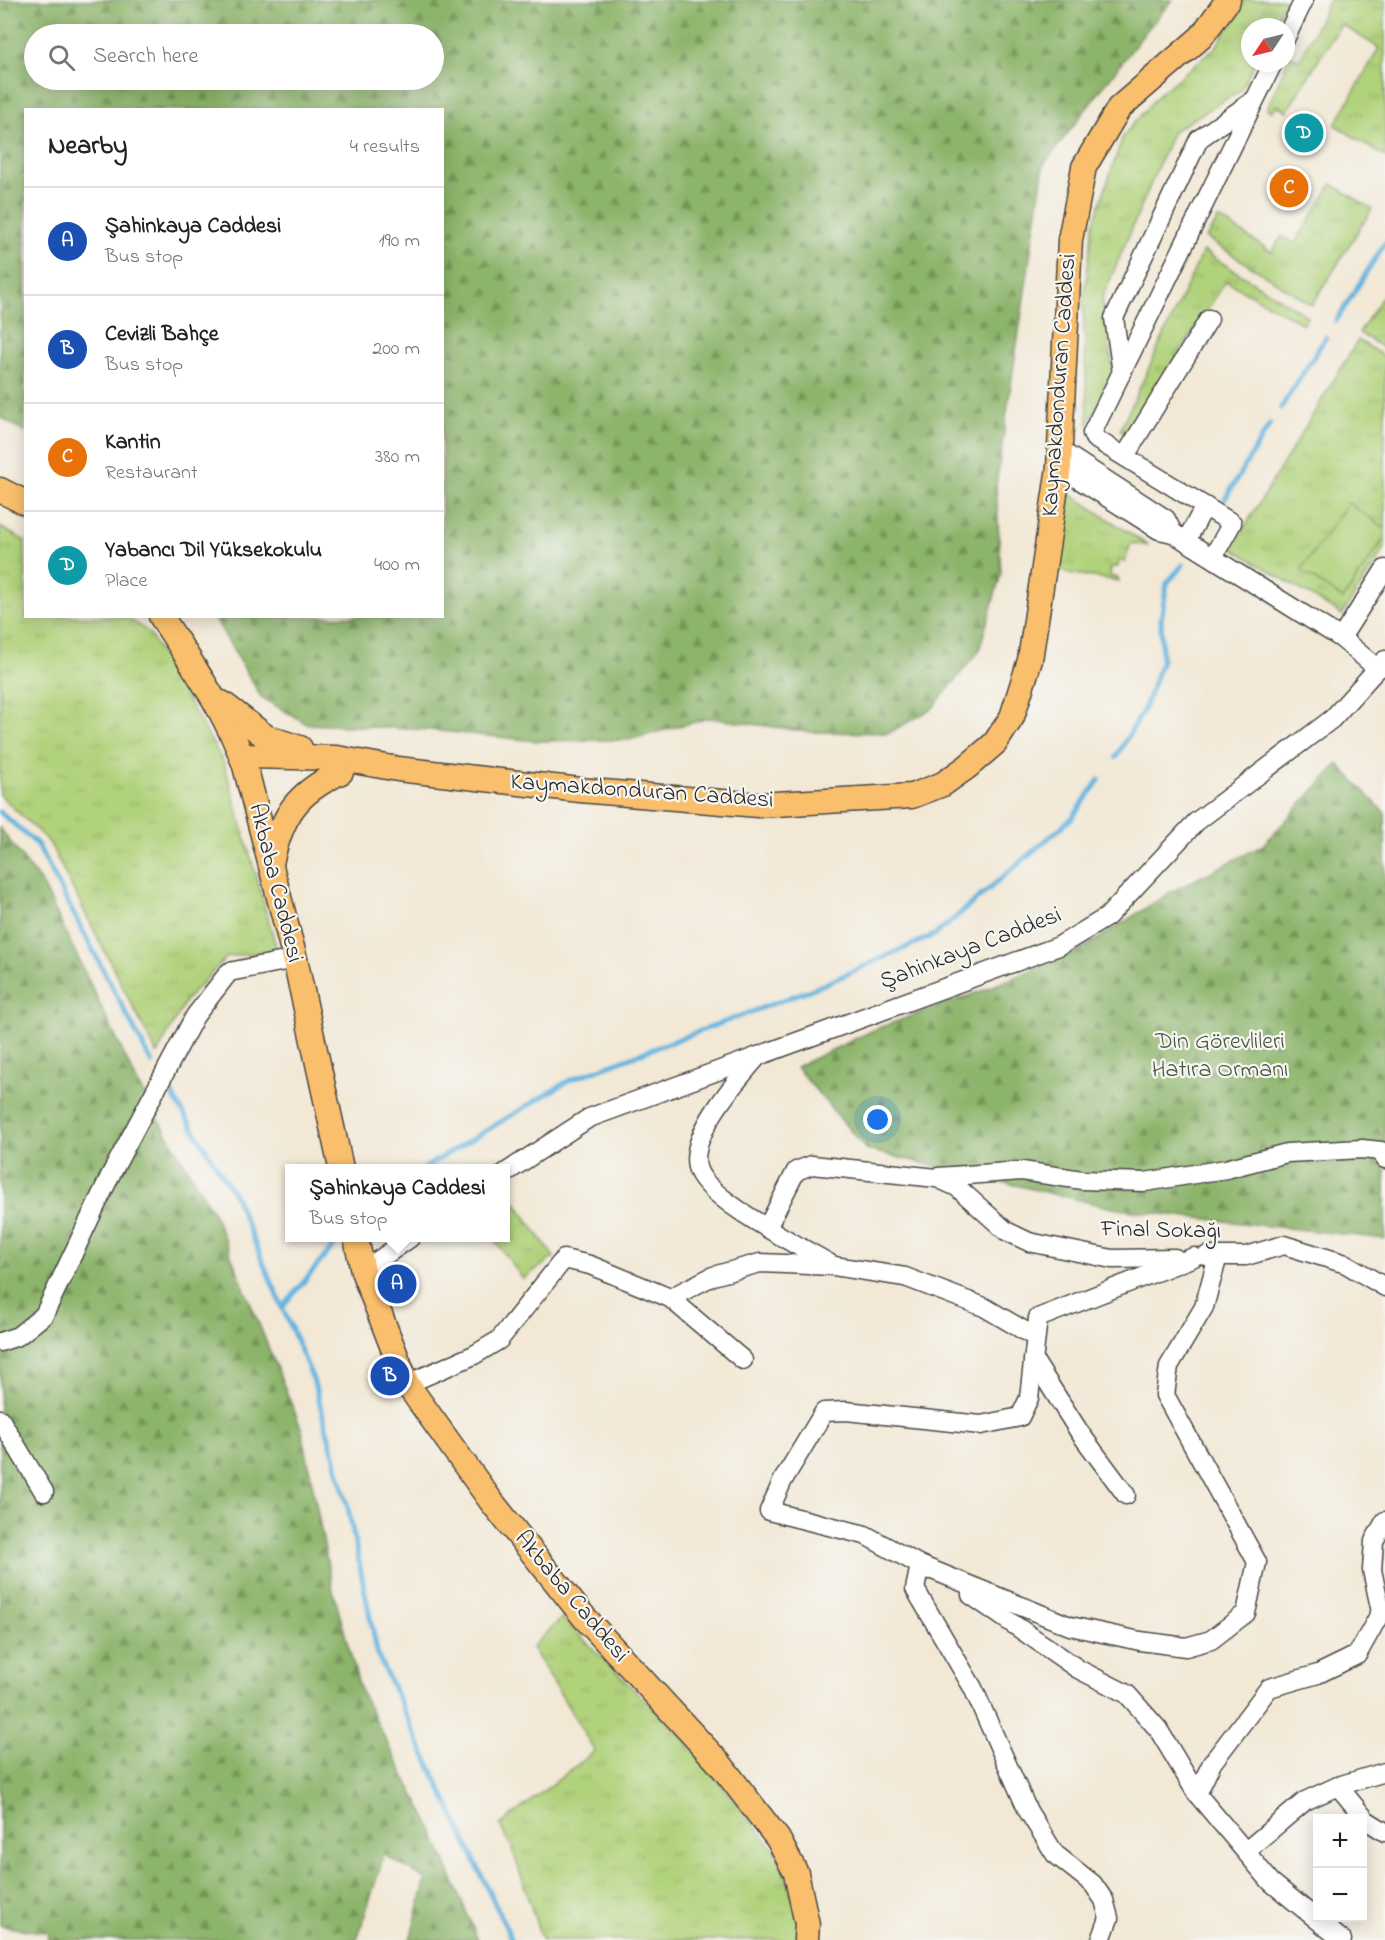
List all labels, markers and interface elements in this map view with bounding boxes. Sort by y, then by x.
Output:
north arrow [1241,18,1295,72]
search box [24,24,444,90]
icon: search [45,41,78,74]
text: Search here [93,41,198,73]
pin: D [1284,110,1324,156]
text: Nearby [48,128,127,166]
text: 4 results [350,133,420,162]
pin: C [1270,166,1308,210]
text: Şahinkaya Caddesi [105,211,281,243]
text: A [61,227,74,256]
text: 190 m [378,227,420,256]
text: Bus stop [105,243,183,272]
street label: Kaymakdonduran Caddesi [1033,252,1088,518]
text: Cevizli Bahçe [105,319,219,351]
text: B [61,335,74,364]
text: 200 m [372,335,420,364]
text: Bus stop [105,351,183,380]
text: Kantin [105,427,161,459]
text: C [62,443,73,472]
text: 380 m [375,443,420,472]
text: Restaurant [105,459,198,488]
text: Yabancı Dil Yüksekokulu [105,535,322,567]
text: D [60,551,75,580]
text: 400 m [374,551,420,580]
text: Place [105,567,147,596]
street label: Kaymakdonduran Caddesi [509,765,775,820]
street label: Akbaba Caddesi [238,800,312,966]
street label: Şahinkaya Caddesi [875,898,1067,1001]
park label: Din Görevlileri Hatıra Ormanı [1152,1025,1288,1088]
your location [863,1105,892,1134]
popup [285,1164,510,1242]
text: Şahinkaya Caddesi [309,1173,486,1205]
text: Bus stop [309,1205,388,1234]
street label: Final Sokağı [1099,1212,1222,1250]
pin: A [378,1262,416,1306]
pin: B [370,1354,410,1398]
street label: Akbaba Caddesi [505,1523,637,1671]
map controls [1313,1814,1367,1922]
button: + [1313,1814,1367,1868]
button: − [1313,1868,1367,1922]

